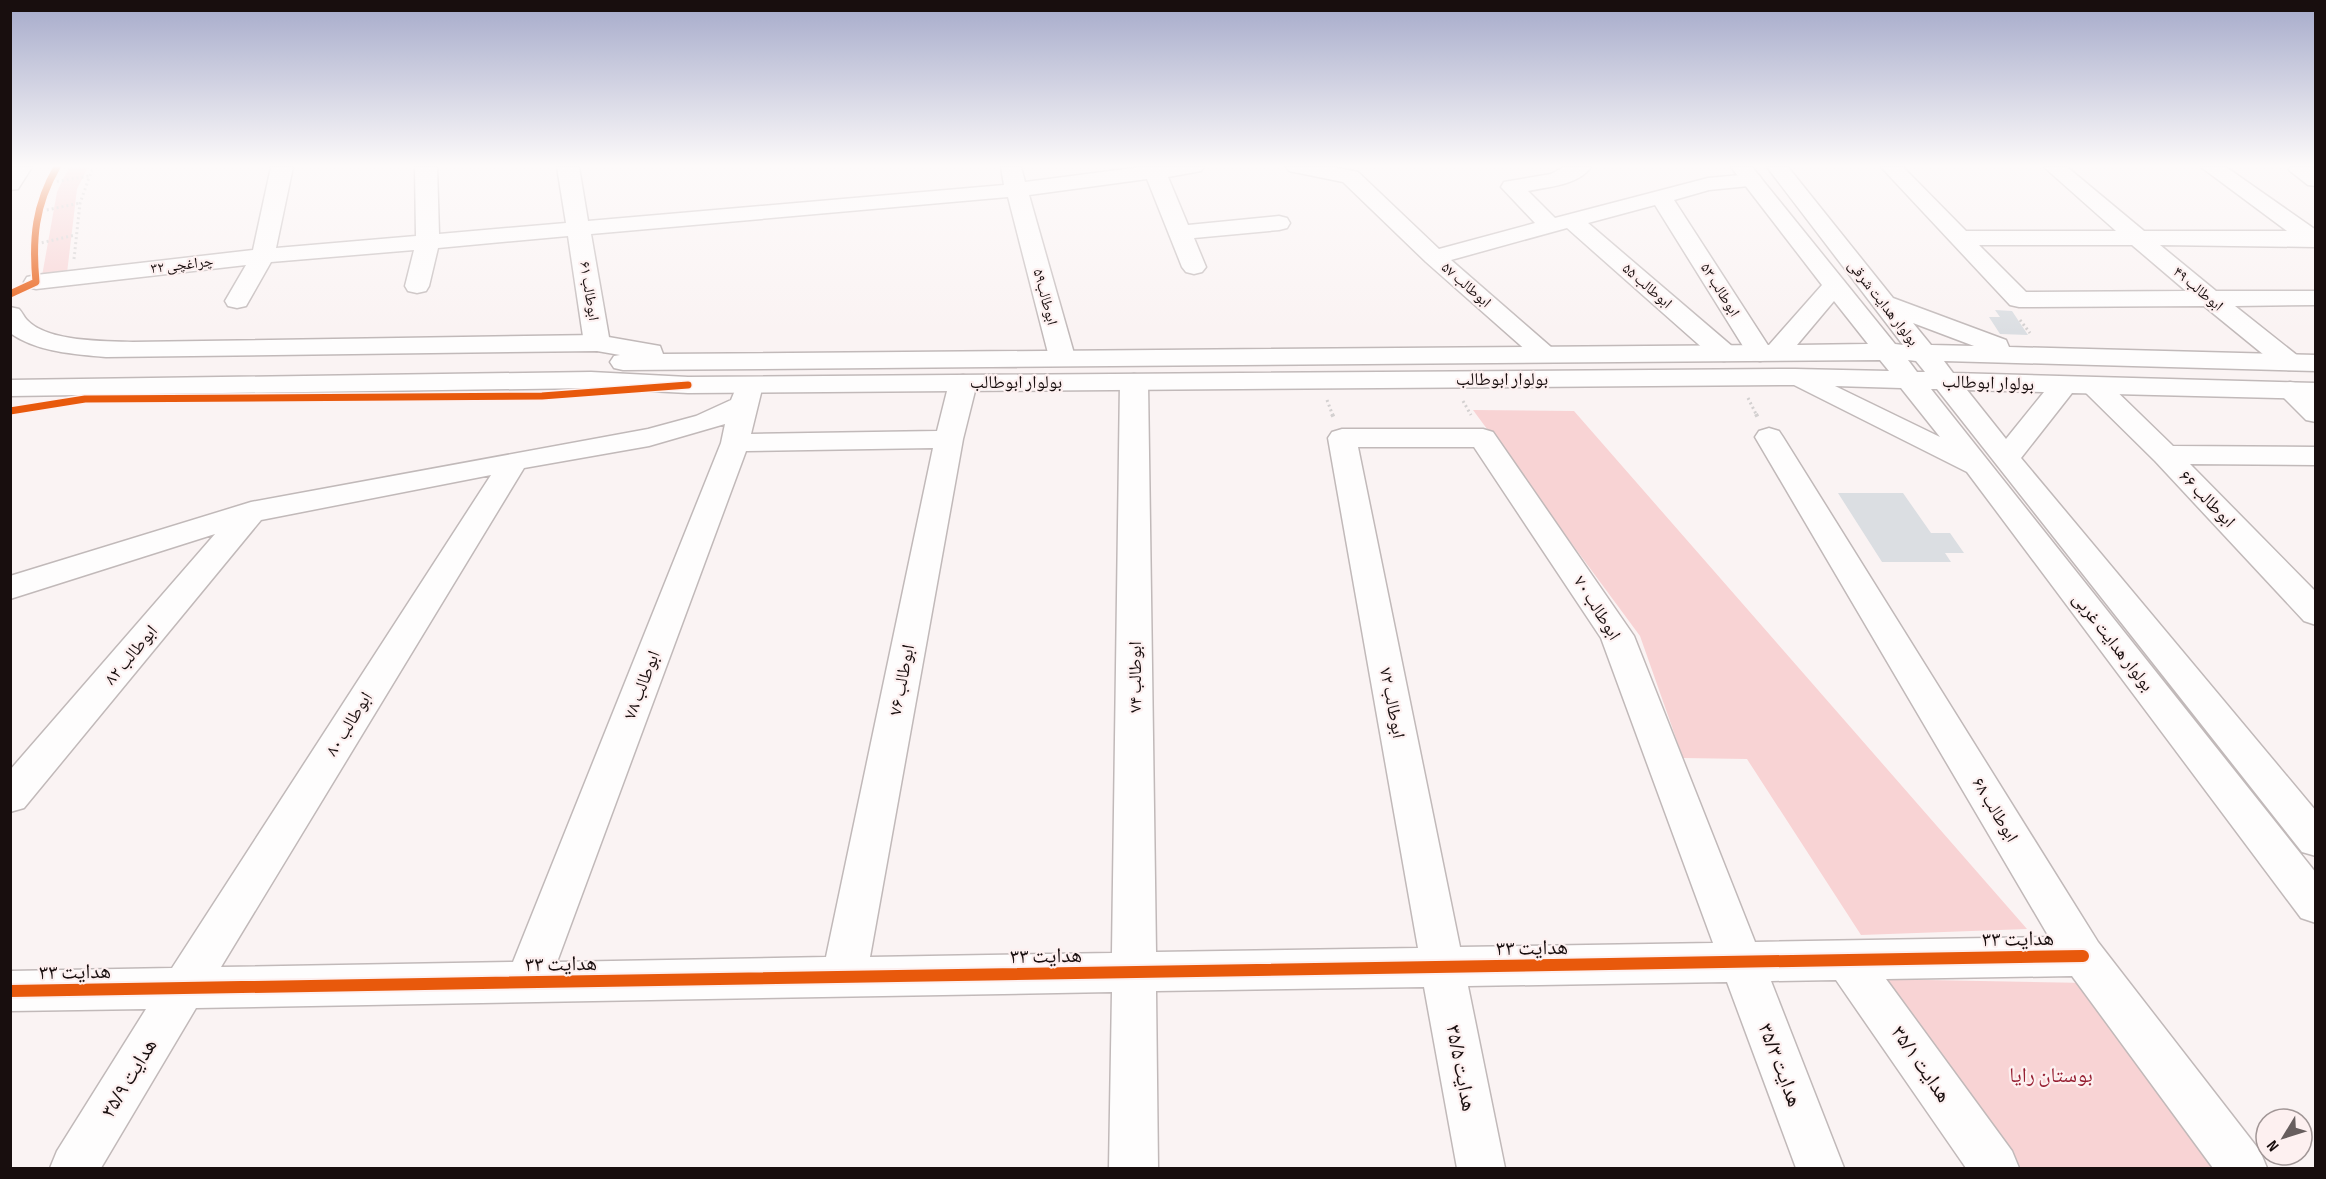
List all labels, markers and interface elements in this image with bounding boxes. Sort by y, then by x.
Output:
street label: چراغچی ۳۲ [150,252,215,278]
street label: بولوار هدایت شرقی [1844,256,1922,350]
street label: ابوطالب ۵۷ [1437,258,1495,312]
street label: ابوطالب ۵۵ [1618,259,1676,313]
street label: ابوطالب ۶۱ [575,260,603,322]
street label: ابوطالب ۵۳ [1696,260,1744,320]
street label: ابوطالب ۴۹ [2169,263,2227,315]
street label: ابوطالب۵۹ [1028,267,1062,327]
street label: بولوار ابوطالب [1456,369,1548,390]
street label: بولوار ابوطالب [1941,371,2035,395]
street label: بولوار ابوطالب [970,372,1062,393]
street label: ابوطالب ۶۶ [2175,466,2239,532]
street label: ابوطالب ۷۰ [1569,572,1625,644]
street label: بولوار هدایت غربی [2068,589,2158,695]
street label: ابوطالب ۸۲ [100,621,162,689]
street label: ابوطالب ۷۴ [1125,641,1146,713]
street label: ابوطالب ۷۶ [885,643,919,717]
street label: ابوطالب ۷۸ [619,648,665,722]
street label: ابوطالب ۷۲ [1375,666,1409,740]
street label: ابوطالب ۸۰ [321,688,377,760]
street label: ابوطالب ۶۸ [1968,774,2022,846]
street label: هدایت ۳۳ [1982,926,2054,952]
street label: هدایت ۳۳ [1496,935,1568,961]
street label: هدایت ۳۳ [1010,943,1082,969]
street label: هدایت ۳۳ [525,951,597,977]
street label: هدایت ۳۳ [39,959,111,985]
street label: هدایت ۳۵/۳ [1753,1020,1807,1110]
street label: هدایت ۳۵/۱ [1886,1021,1956,1107]
street label: هدایت ۳۵/۵ [1440,1023,1482,1113]
street label: هدایت ۳۵/۹ [96,1034,162,1122]
park label: بوستان رایا [2009,1063,2093,1088]
north arrow [2254,1107,2314,1167]
text: N [2263,1136,2283,1155]

